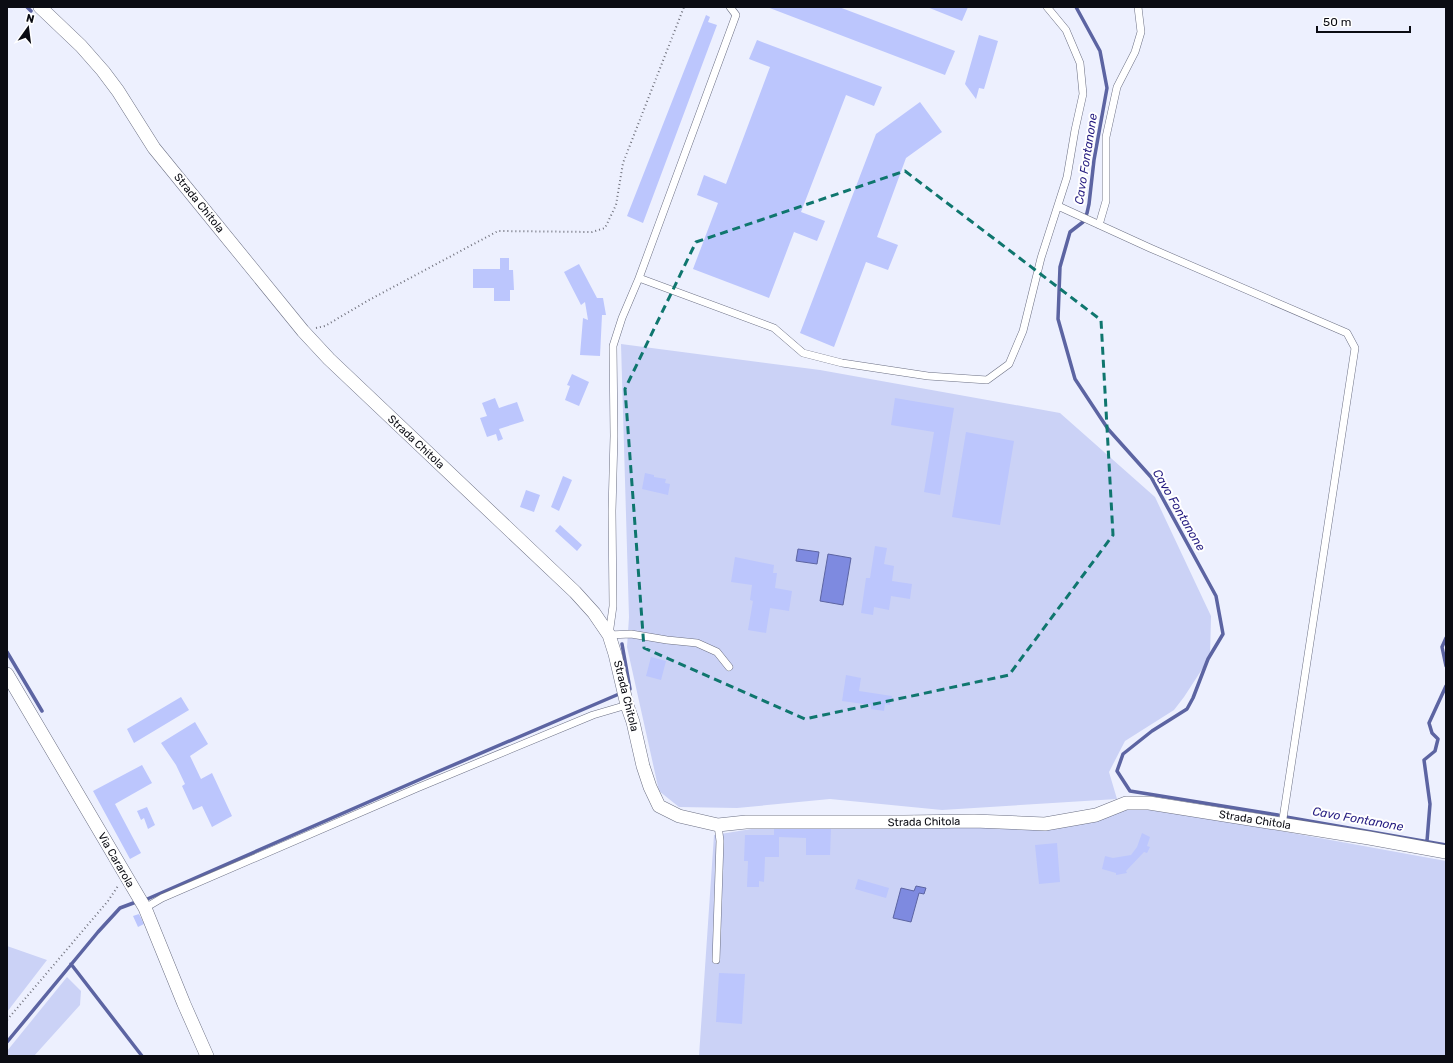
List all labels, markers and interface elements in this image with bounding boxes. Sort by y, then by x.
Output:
north arrow [8,8,48,48]
scale bar [1317,8,1410,34]
text: N [25,12,36,26]
text: 50 m [1323,15,1351,29]
water label: Cavo Fontanone [1072,112,1100,206]
street label: Strada Chitola [171,171,227,235]
street label: Strada Chitola [385,412,447,472]
water label: Cavo Fontanone [1150,467,1208,554]
street label: Strada Chitola [611,659,641,733]
water label: Cavo Fontanone [1311,804,1405,834]
street label: Strada Chitola [1218,808,1292,832]
street label: Strada Chitola [888,815,960,829]
street label: Via Cararola [95,830,137,890]

